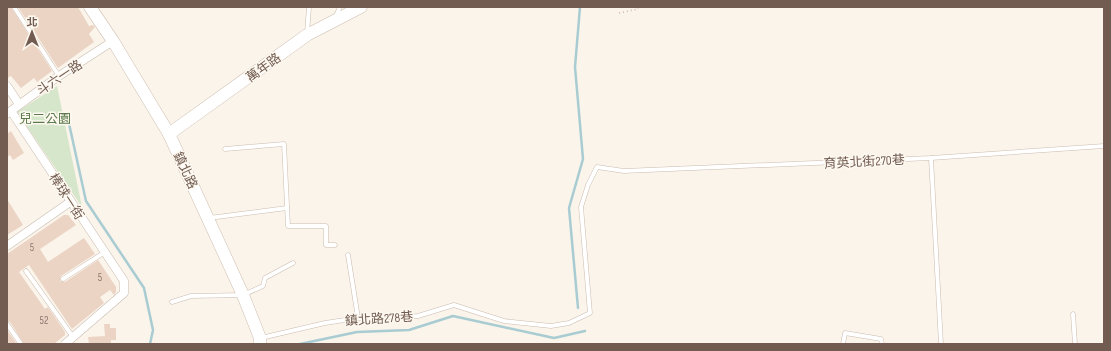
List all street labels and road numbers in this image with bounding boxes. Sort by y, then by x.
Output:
street label: 萬年路 [243,50,284,86]
street label: 斗六一路 [34,57,86,99]
street label: 鎮北路 [170,149,201,191]
street label: 育英北街270巷 [823,152,905,172]
street label: 棒球一街 [45,170,87,223]
street label: 鎮北路278巷 [344,309,414,329]

